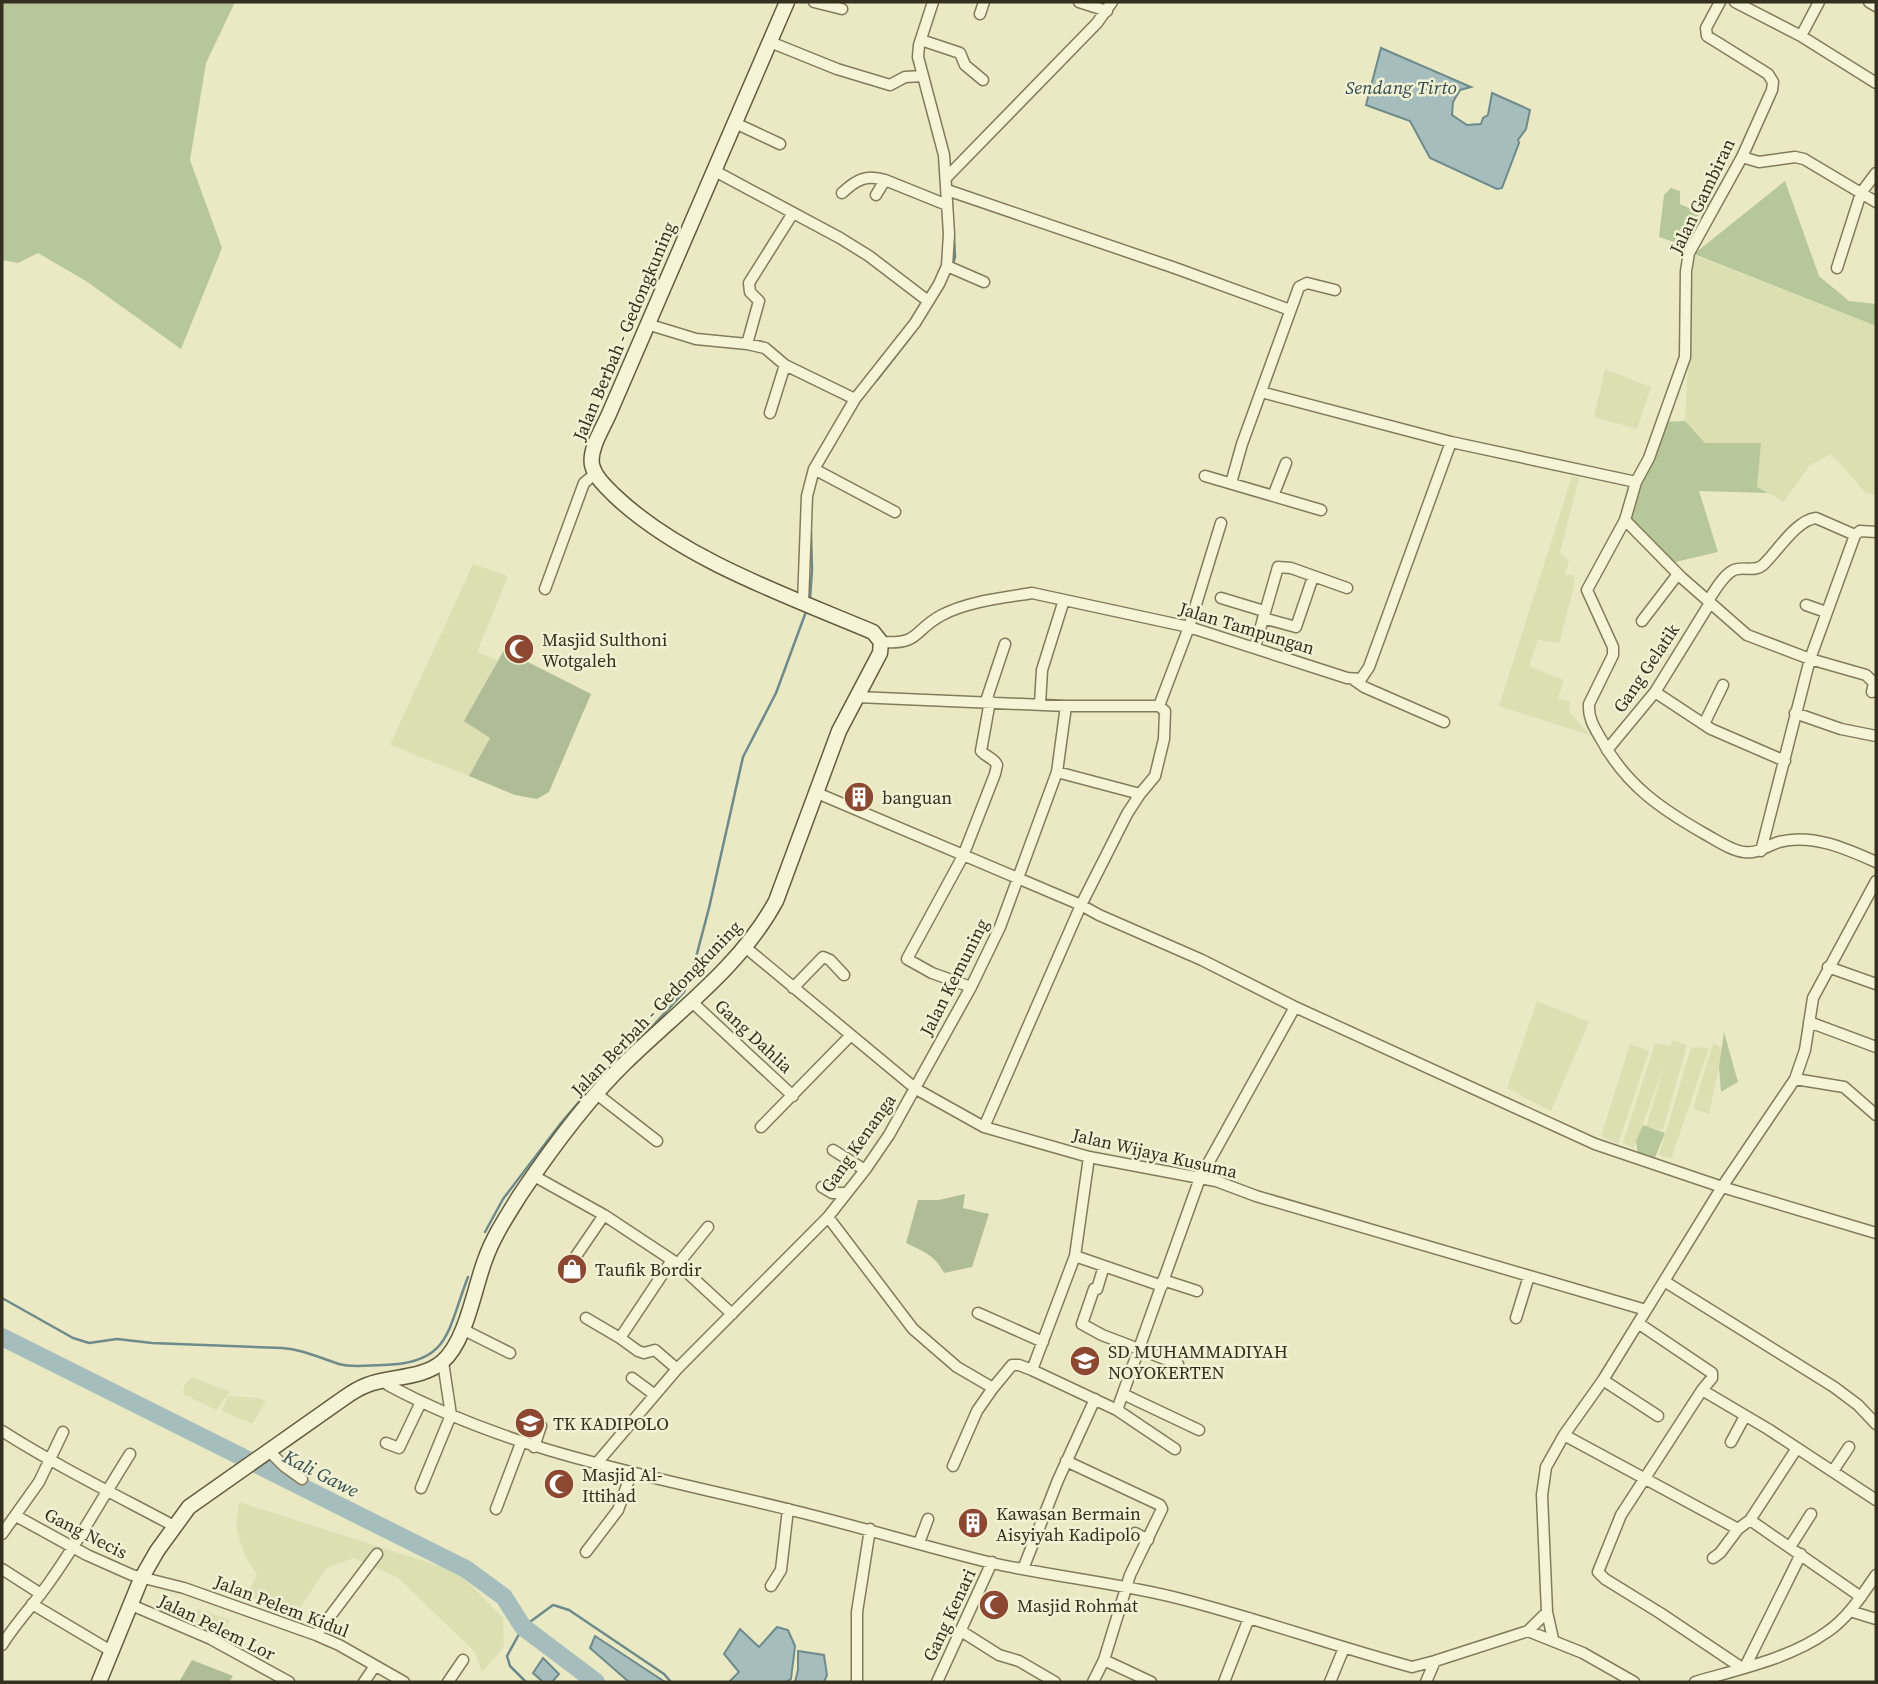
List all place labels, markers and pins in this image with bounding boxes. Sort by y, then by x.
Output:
place label: Masjid Sulthoni Wotgaleh [542,627,667,673]
mosque icon: Masjid Sulthoni Wotgaleh [502,632,536,666]
building icon: banguan [842,780,876,814]
place label: banguan [882,785,952,810]
shop icon: Taufik Bordir [555,1252,589,1286]
place label: Taufik Bordir [595,1257,702,1282]
place label: SD MUHAMMADIYAH NOYOKERTEN [1108,1339,1288,1385]
school or university icon: SD MUHAMMADIYAH NOYOKERTEN [1068,1344,1102,1378]
school or university icon: TK KADIPOLO [513,1406,547,1440]
place label: TK KADIPOLO [553,1411,669,1436]
place label: Masjid Al- Ittihad [582,1462,663,1508]
mosque icon: Masjid Al- Ittihad [542,1467,576,1501]
place label: Kawasan Bermain Aisyiyah Kadipolo [996,1501,1141,1547]
building icon: Kawasan Bermain Aisyiyah Kadipolo [956,1506,990,1540]
mosque icon: Masjid Rohmat [977,1588,1011,1622]
place label: Masjid Rohmat [1017,1593,1138,1618]

